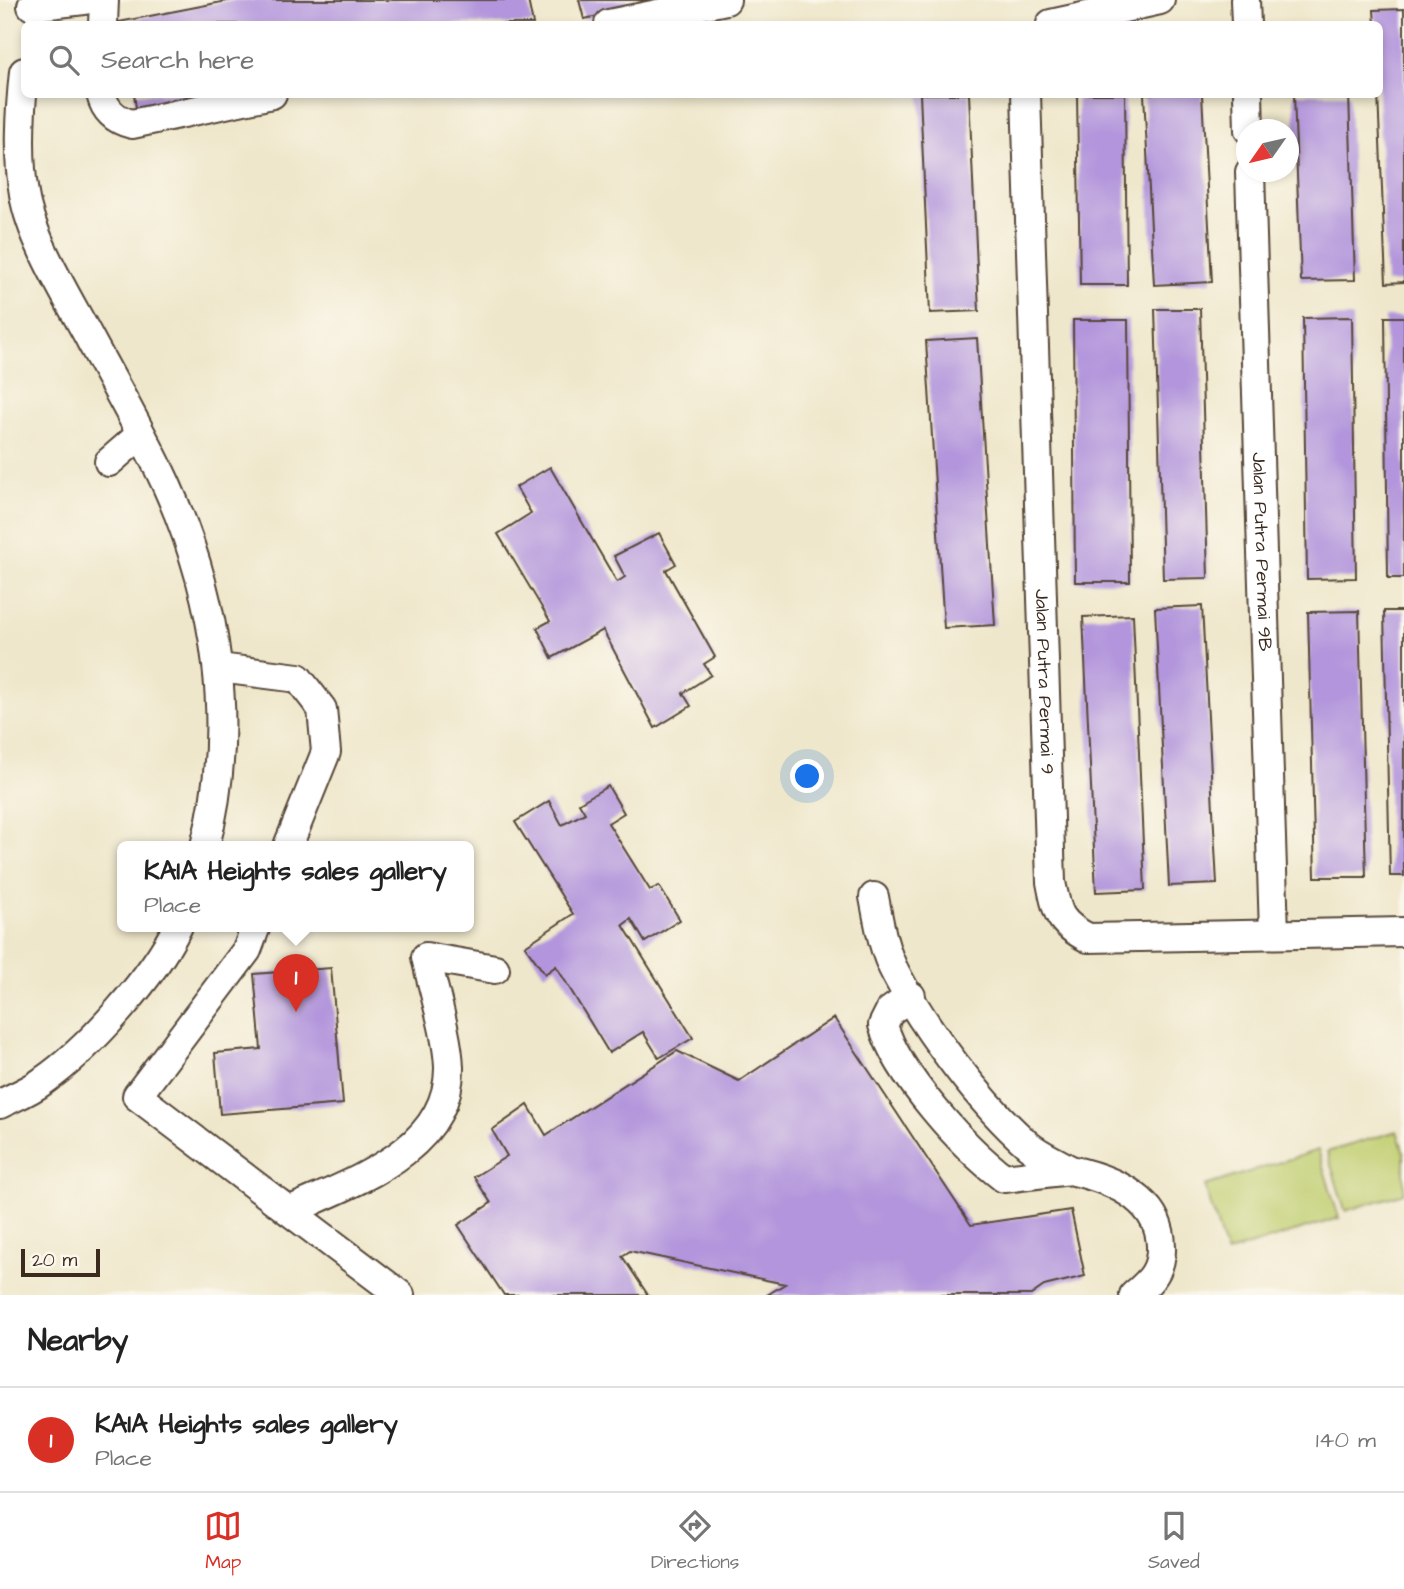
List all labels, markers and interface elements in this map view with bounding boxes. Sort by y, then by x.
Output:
search box [21,21,1383,98]
icon: search [45,41,83,79]
text: Search here [101,42,254,78]
north arrow [1236,119,1299,182]
street label: Jalan Putra Permai 9B [1245,452,1279,652]
street label: Jalan Putra Permai 9 [1028,589,1061,775]
your location [790,759,824,793]
popup [117,841,474,932]
text: KAIA Heights sales gallery [144,853,447,889]
text: Place [144,889,201,921]
pin: 1 [273,954,319,1012]
scale bar [21,1246,100,1278]
text: 20 m [32,1247,77,1274]
text: Nearby [28,1320,128,1362]
text: KAIA Heights sales gallery [95,1406,398,1442]
text: 1 [50,1424,52,1456]
text: 140 m [1316,1424,1376,1456]
text: Place [95,1442,152,1474]
tab: Map [204,1507,242,1576]
tab: Directions [651,1507,739,1576]
tab: Saved [1148,1507,1200,1576]

